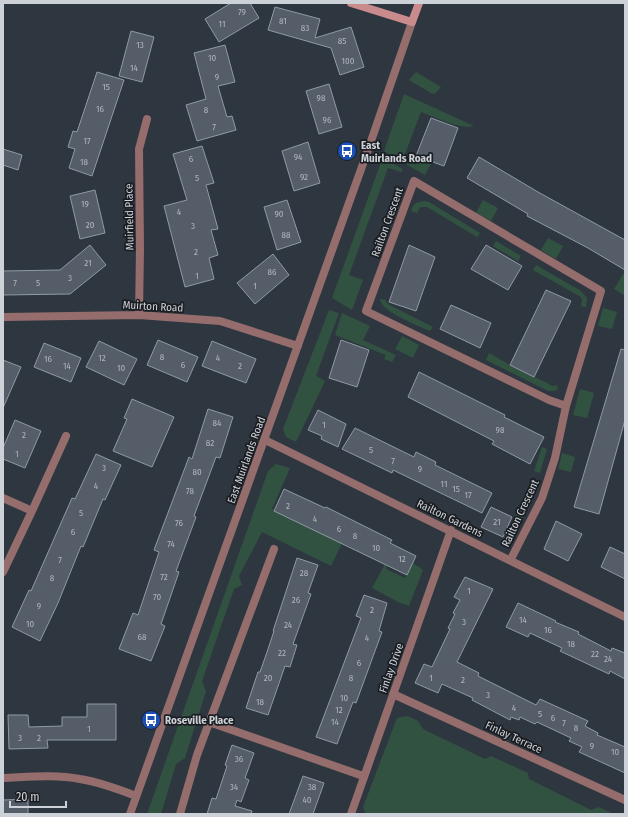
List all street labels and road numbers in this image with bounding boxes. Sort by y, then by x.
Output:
street label: Muirfield Place [122,184,137,250]
street label: Railton Crescent [369,185,406,259]
street label: Muirton Road [122,298,184,315]
street label: East Muirlands Road [225,415,268,505]
street label: Railton Crescent [499,477,542,549]
street label: Railton Gardens [415,497,485,540]
street label: Finlay Drive [376,642,406,695]
street label: Finlay Terrace [483,719,544,756]

